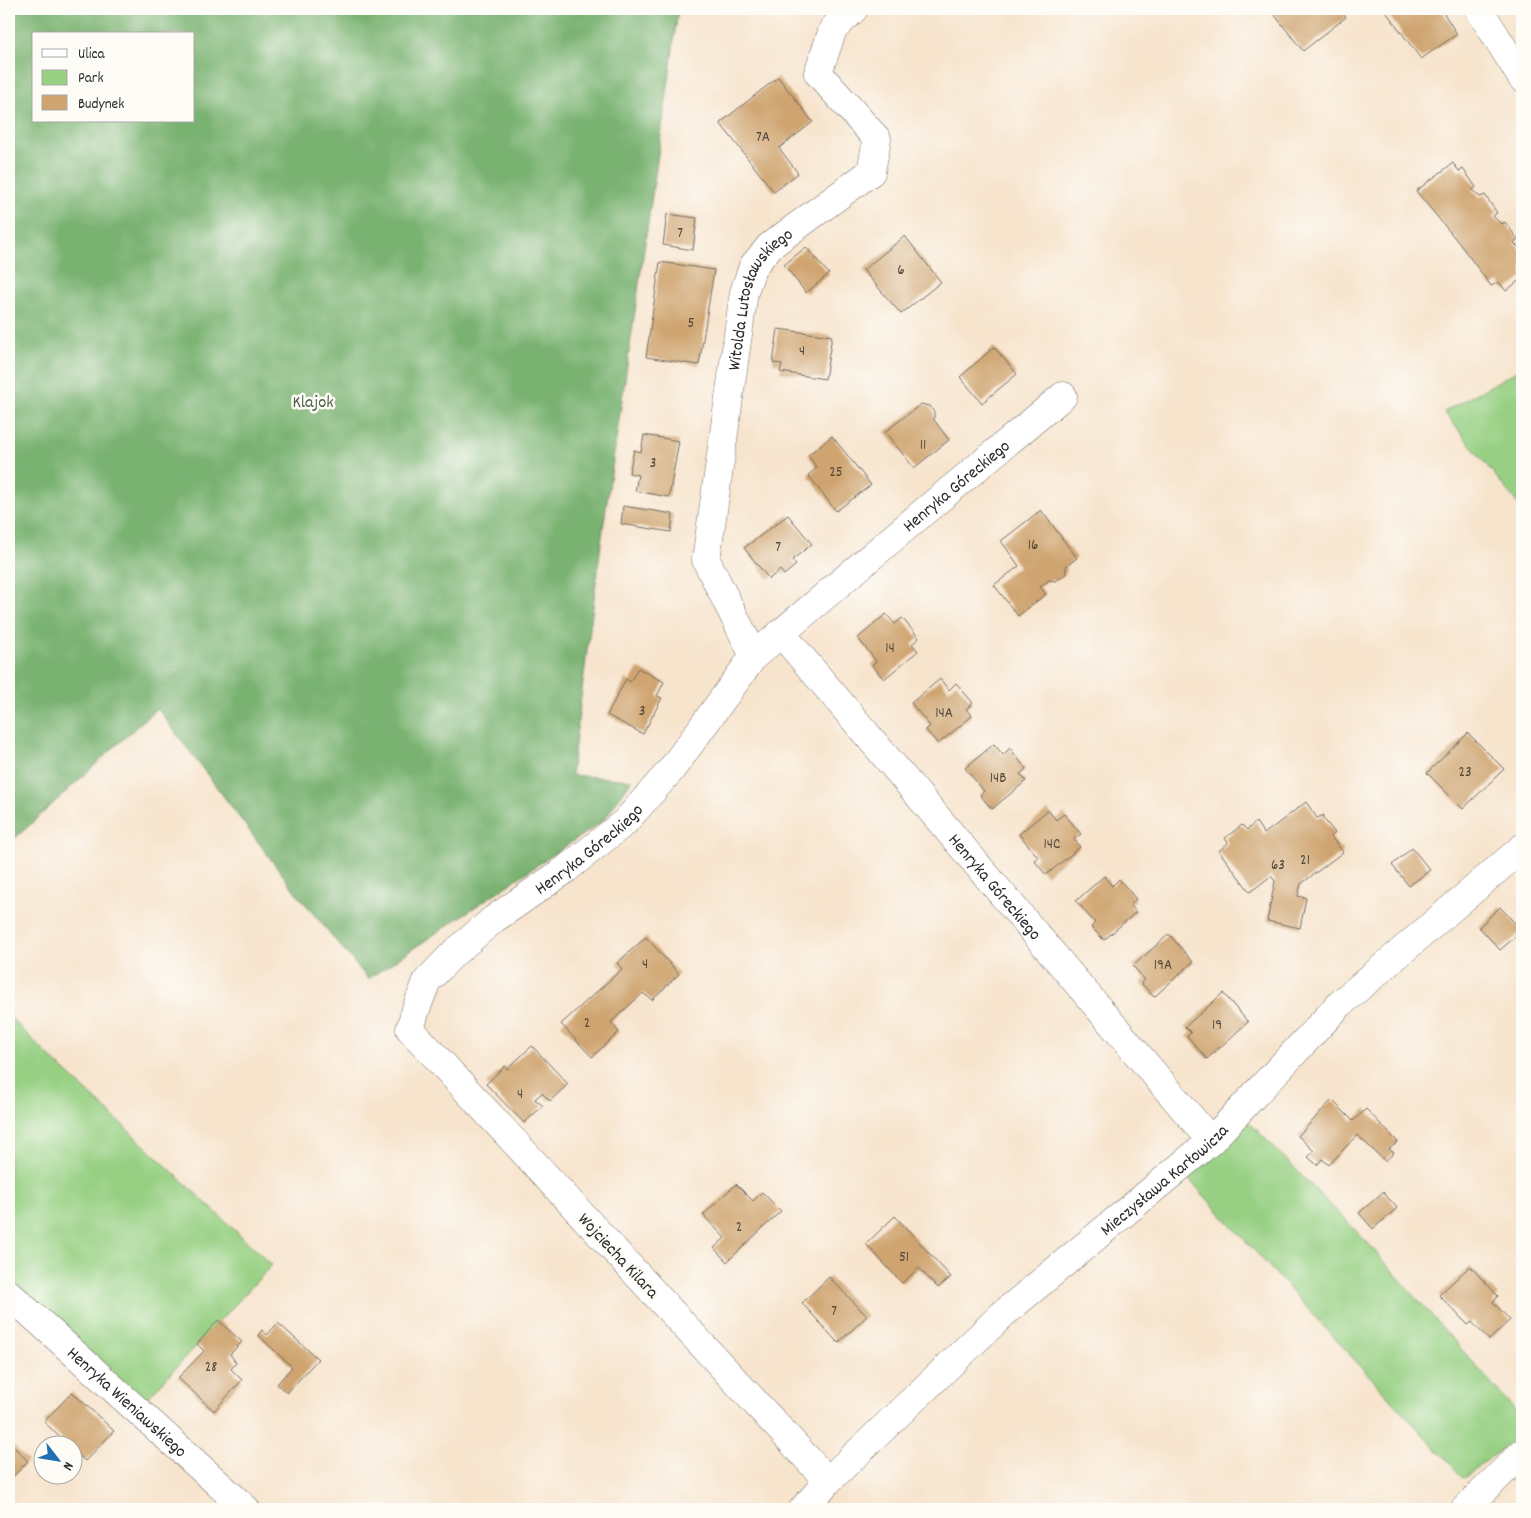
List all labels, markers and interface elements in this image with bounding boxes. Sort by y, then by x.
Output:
legend [32,32,195,122]
text: Ulica [78,44,106,66]
text: Park [78,68,104,90]
text: Budynek [78,94,124,116]
house number: 7A [756,127,770,149]
house number: 7 [677,223,683,245]
street label: Witolda Lutosławskiego [723,223,799,372]
house number: 6 [897,260,905,282]
house number: 5 [688,313,695,335]
house number: 4 [799,341,805,363]
park label: Klajok [292,391,334,416]
street label: Henryka Góreckiego [898,435,1017,539]
house number: 11 [920,435,926,457]
house number: 3 [650,453,656,475]
house number: 25 [829,462,843,484]
house number: 16 [1028,535,1038,557]
house number: 7 [775,537,781,559]
house number: 14 [885,638,895,660]
house number: 3 [639,701,645,723]
house number: 14A [935,703,953,725]
house number: 23 [1458,762,1472,784]
house number: 14B [990,768,1006,790]
street label: Henryka Góreckiego [531,799,650,902]
street label: Henryka Góreckiego [941,829,1046,947]
house number: 14C [1044,834,1060,856]
house number: 21 [1300,850,1310,872]
house number: 63 [1271,855,1285,877]
house number: 4 [642,954,648,976]
house number: 19A [1154,955,1172,977]
house number: 2 [584,1013,590,1035]
house number: 19 [1212,1015,1222,1037]
house number: 4 [517,1084,523,1106]
street label: Mieczysława Karłowicza [1096,1119,1236,1243]
street label: Wojciecha Kilara [571,1208,664,1305]
house number: 2 [736,1217,742,1239]
house number: 51 [899,1247,909,1269]
house number: 7 [831,1301,837,1323]
street label: Henryka Wieniawskiego [60,1342,192,1465]
house number: 28 [205,1357,217,1379]
north arrow [32,1436,82,1486]
text: N [57,1458,78,1474]

